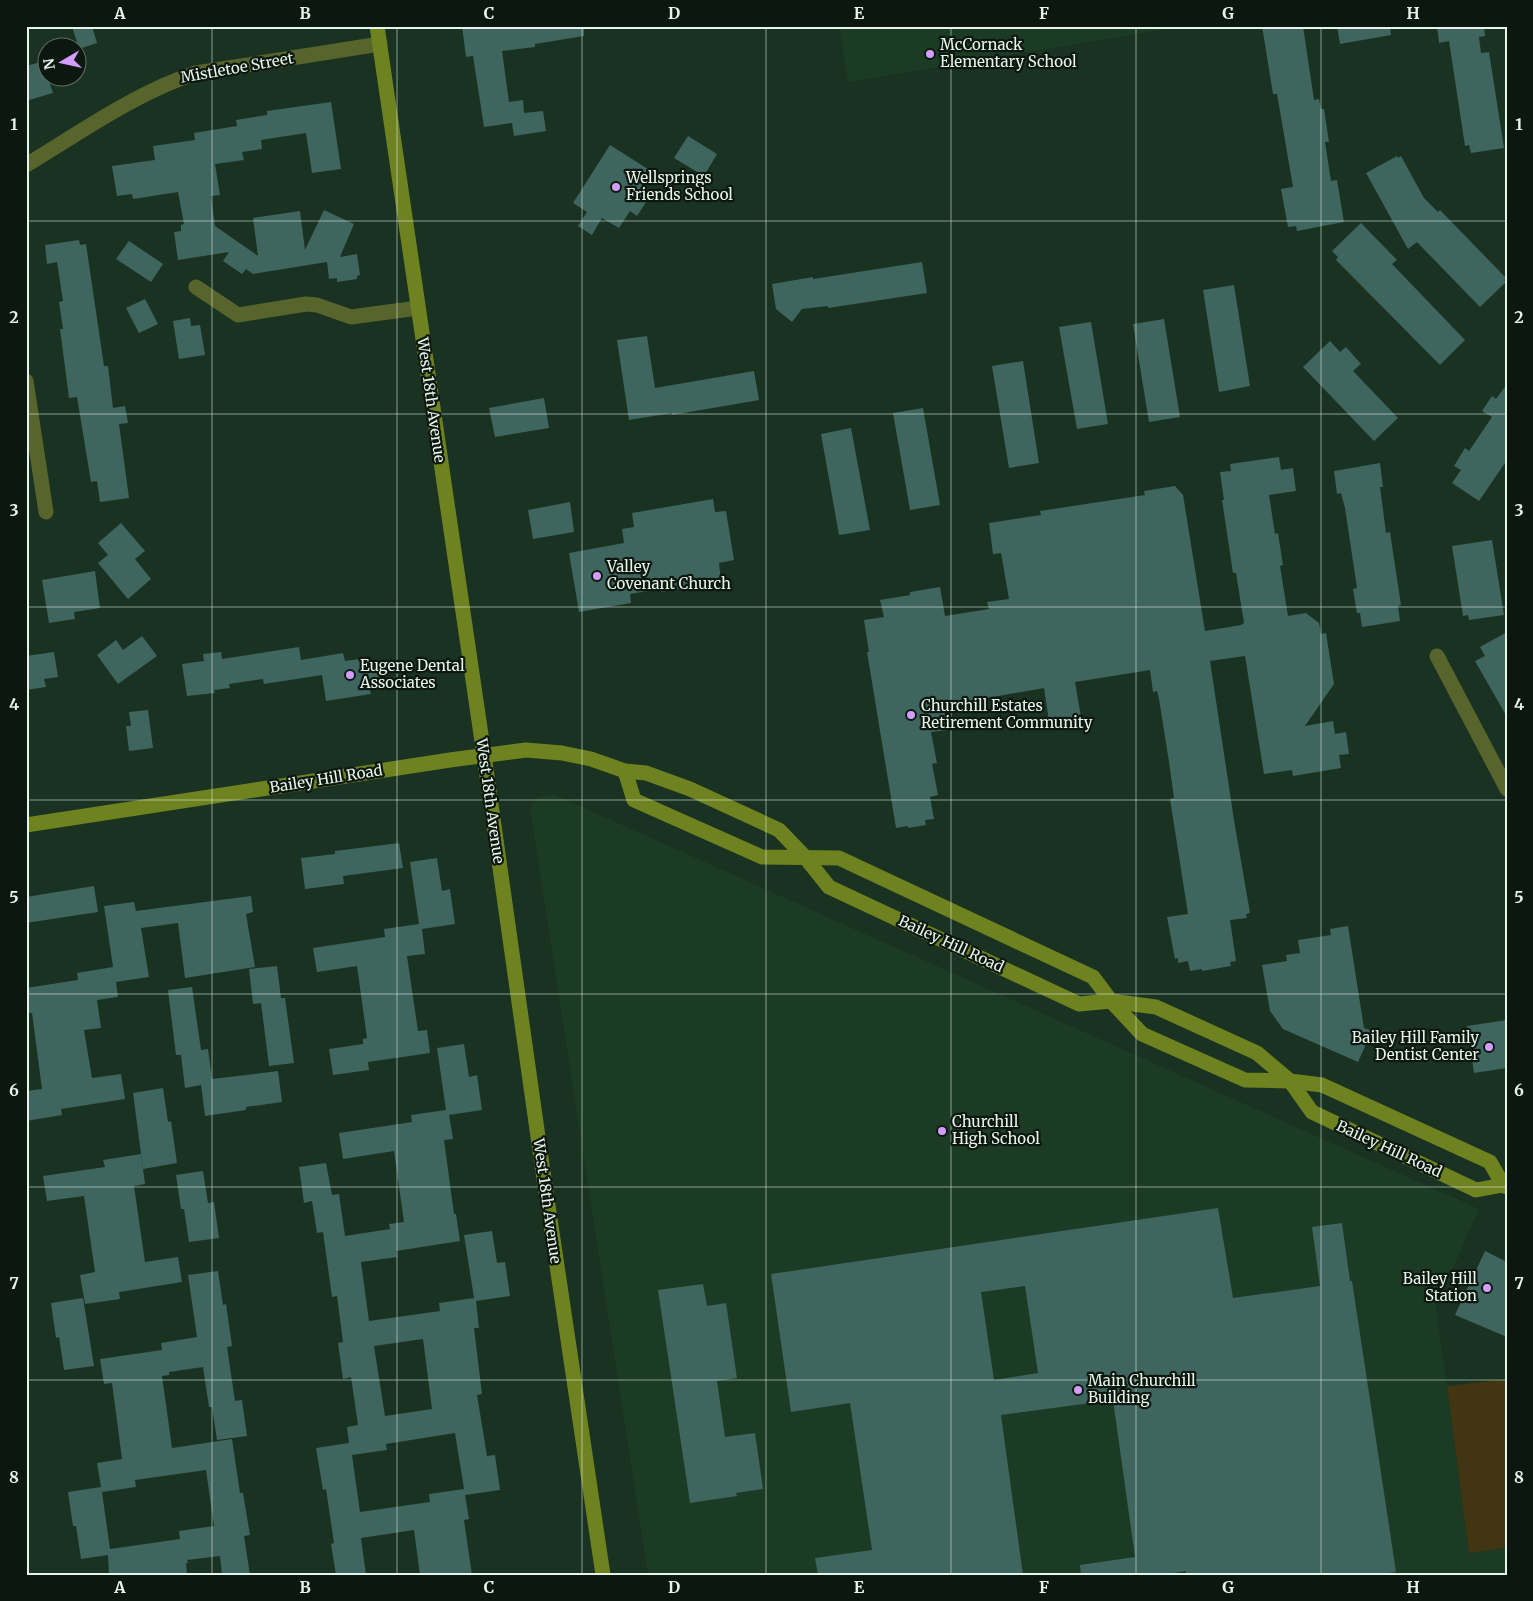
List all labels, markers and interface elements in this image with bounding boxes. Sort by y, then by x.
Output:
text: A [113,3,126,23]
text: B [299,3,311,23]
text: C [484,3,494,23]
text: D [668,3,680,23]
text: E [854,3,865,23]
text: F [1039,3,1049,23]
text: G [1222,3,1234,23]
text: H [1406,3,1420,23]
place label: McCornack Elementary School [940,35,1077,71]
north arrow [38,38,88,88]
street label: Mistletoe Street [179,48,295,87]
marker: McCornack Elementary School [924,48,936,60]
text: N [39,57,59,71]
text: 1 [10,114,18,134]
text: 1 [1515,114,1523,134]
place label: Wellsprings Friends School [625,168,733,204]
marker: Wellsprings Friends School [610,181,622,193]
text: 2 [9,307,19,327]
text: 2 [1514,307,1524,327]
street label: West 18th Avenue [413,335,450,464]
text: 3 [9,500,19,520]
text: 3 [1514,500,1524,520]
place label: Valley Covenant Church [606,557,731,593]
marker: Valley Covenant Church [591,570,603,582]
place label: Eugene Dental Associates [359,656,465,692]
marker: Eugene Dental Associates [344,669,356,681]
text: 4 [9,694,19,714]
text: 4 [1514,694,1524,714]
place label: Churchill Estates Retirement Community [921,696,1093,732]
marker: Churchill Estates Retirement Community [905,709,917,721]
street label: West 18th Avenue [472,736,509,865]
street label: Bailey Hill Road [268,760,384,797]
text: 5 [9,887,19,907]
text: 5 [1514,887,1524,907]
street label: Bailey Hill Road [895,911,1007,976]
place label: Bailey Hill Family Dentist Center [1352,1028,1479,1064]
marker: Bailey Hill Family Dentist Center [1483,1041,1495,1053]
text: 6 [9,1080,19,1100]
text: 6 [1514,1080,1524,1100]
place label: Churchill High School [952,1112,1040,1148]
street label: Bailey Hill Road [1333,1116,1445,1181]
marker: Churchill High School [936,1125,948,1137]
street label: West 18th Avenue [529,1136,566,1265]
place label: Bailey Hill Station [1403,1269,1477,1305]
text: 7 [9,1273,19,1293]
text: 7 [1514,1273,1524,1293]
marker: Bailey Hill Station [1481,1282,1493,1294]
place label: Main Churchill Building [1088,1371,1196,1407]
marker: Main Churchill Building [1072,1384,1084,1396]
text: 8 [9,1467,19,1487]
text: 8 [1514,1467,1524,1487]
text: A [113,1577,126,1597]
text: B [299,1577,311,1597]
text: C [484,1577,494,1597]
text: D [668,1577,680,1597]
text: E [854,1577,865,1597]
text: F [1039,1577,1049,1597]
text: G [1222,1577,1234,1597]
text: H [1406,1577,1420,1597]

